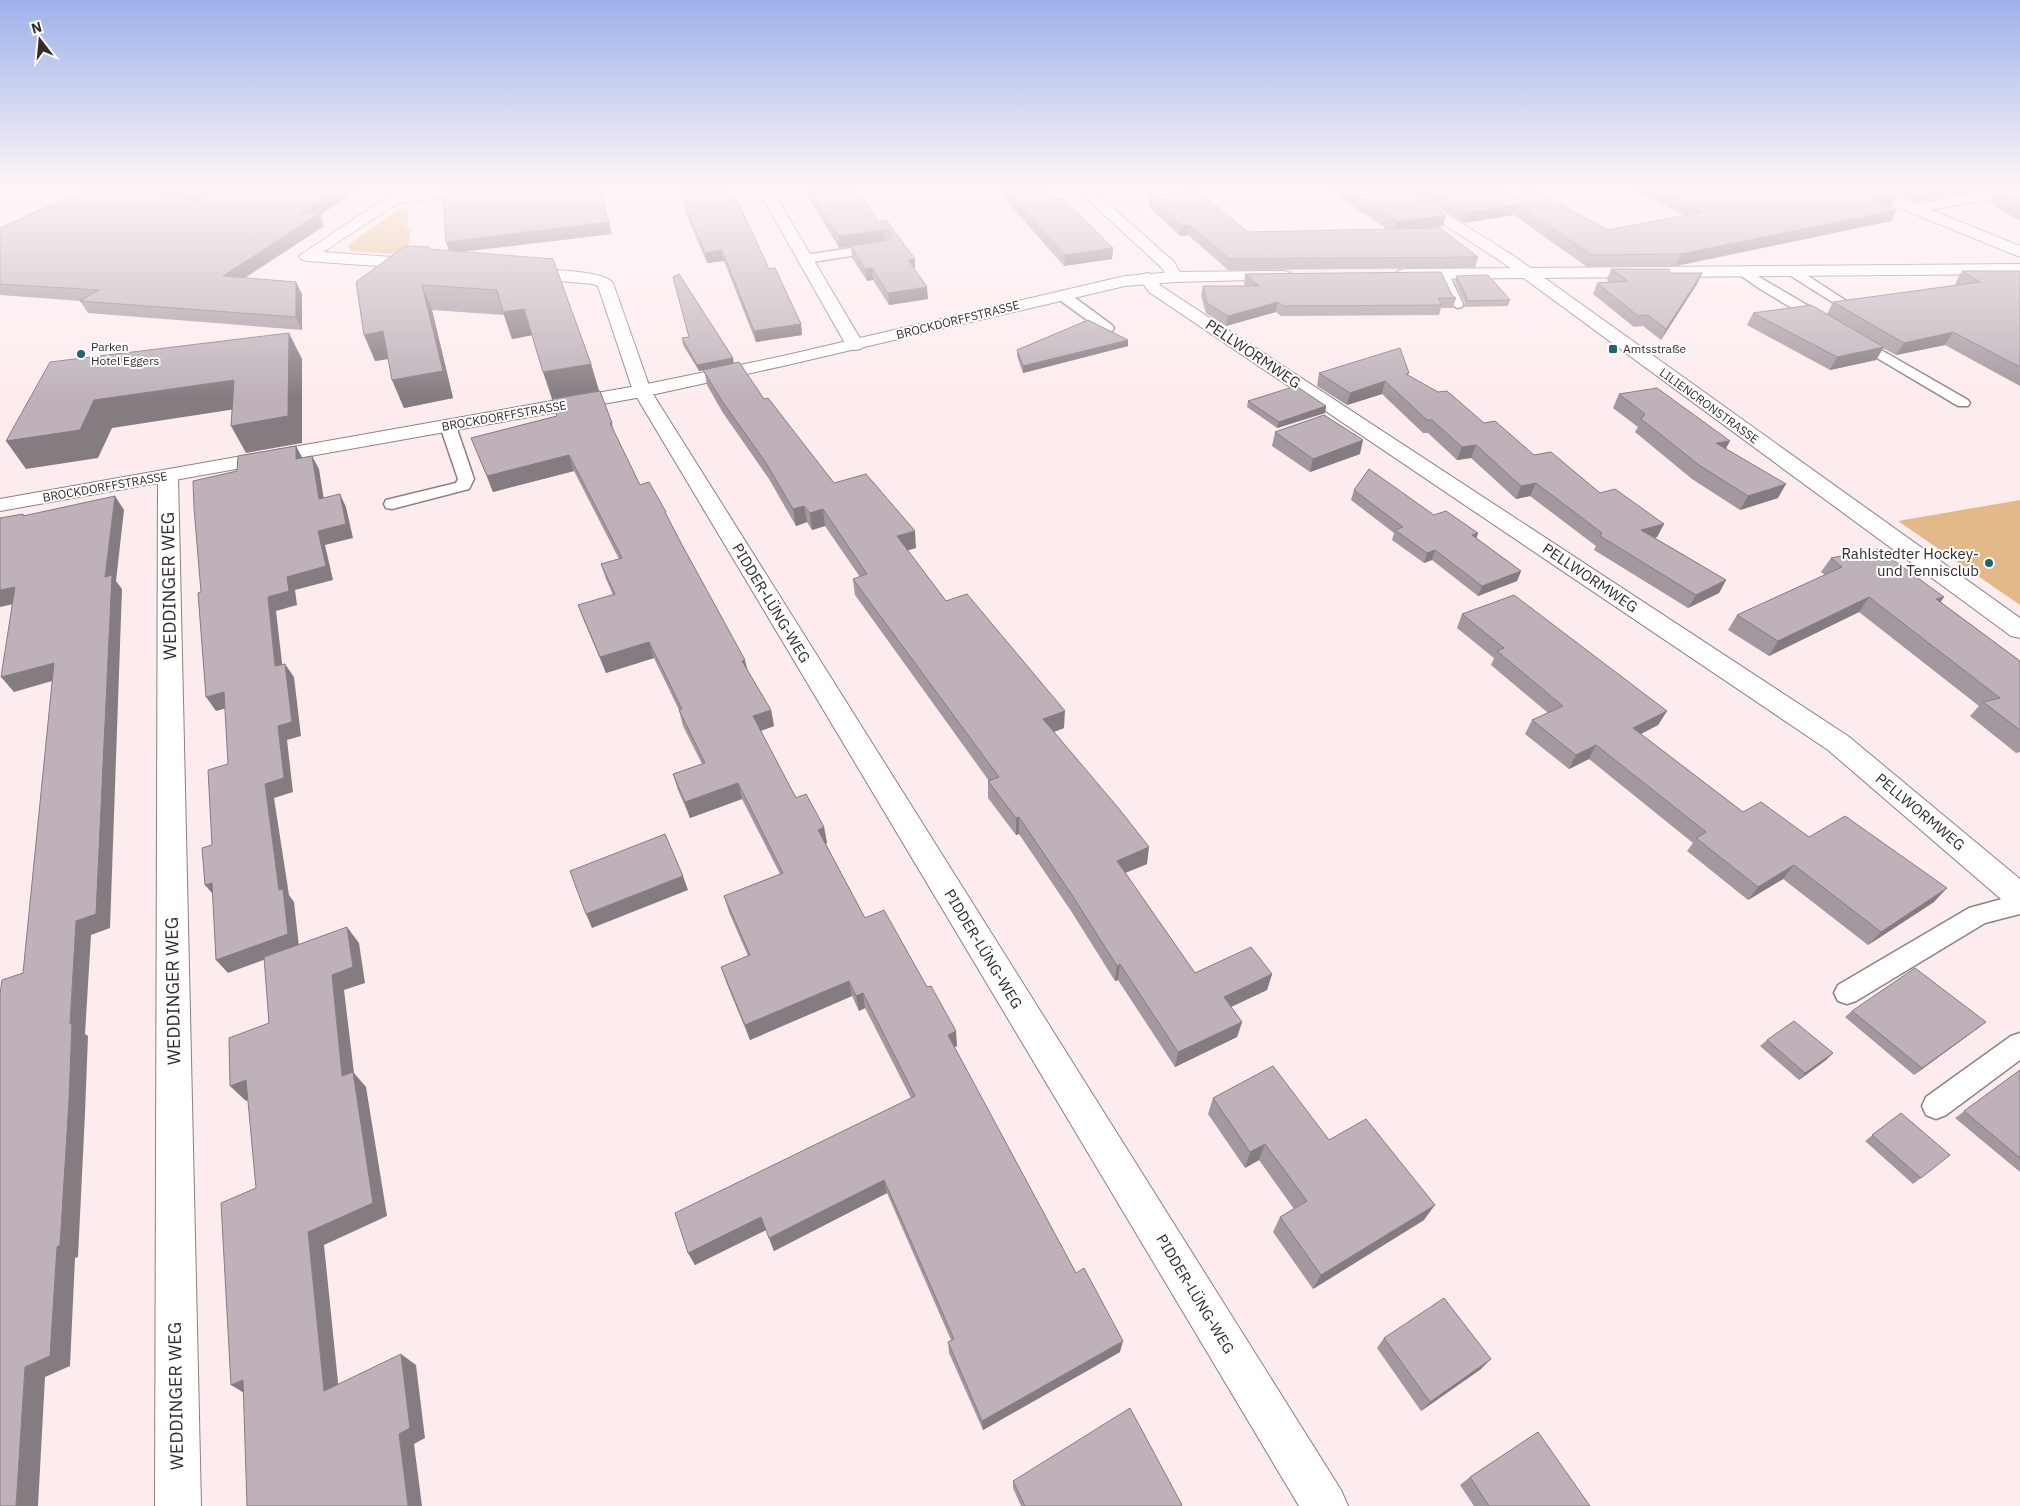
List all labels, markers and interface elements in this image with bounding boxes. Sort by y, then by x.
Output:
north arrow [15,15,65,65]
text: N [29,17,44,38]
street label: BROCKDORFFSTRASSE [895,297,1021,342]
street label: PELLWORMWEG [1202,315,1305,392]
place label: Parken Hotel Eggers [91,339,160,368]
place label: Amtsstraße [1623,341,1687,356]
marker: Amtsstraße [1607,343,1619,355]
marker: Parken Hotel Eggers [75,348,87,360]
street label: LILIENCRONSTRASSE [1657,365,1762,447]
street label: BROCKDORFFSTRASSE [440,397,567,434]
street label: BROCKDORFFSTRASSE [41,468,168,505]
street label: WEDDINGER WEG [156,512,181,660]
street label: PIDDER-LÜNG-WEG [728,539,815,666]
street label: PELLWORMWEG [1539,539,1642,616]
place label: Rahlstedter Hockey- und Tennisclub [1841,544,1979,580]
marker: Rahlstedter Hockey- und Tennisclub [1983,557,1995,569]
street label: PELLWORMWEG [1872,769,1969,854]
street label: PIDDER-LÜNG-WEG [940,885,1027,1012]
street label: WEDDINGER WEG [160,917,185,1065]
street label: PIDDER-LÜNG-WEG [1152,1230,1239,1357]
street label: WEDDINGER WEG [163,1322,188,1470]

